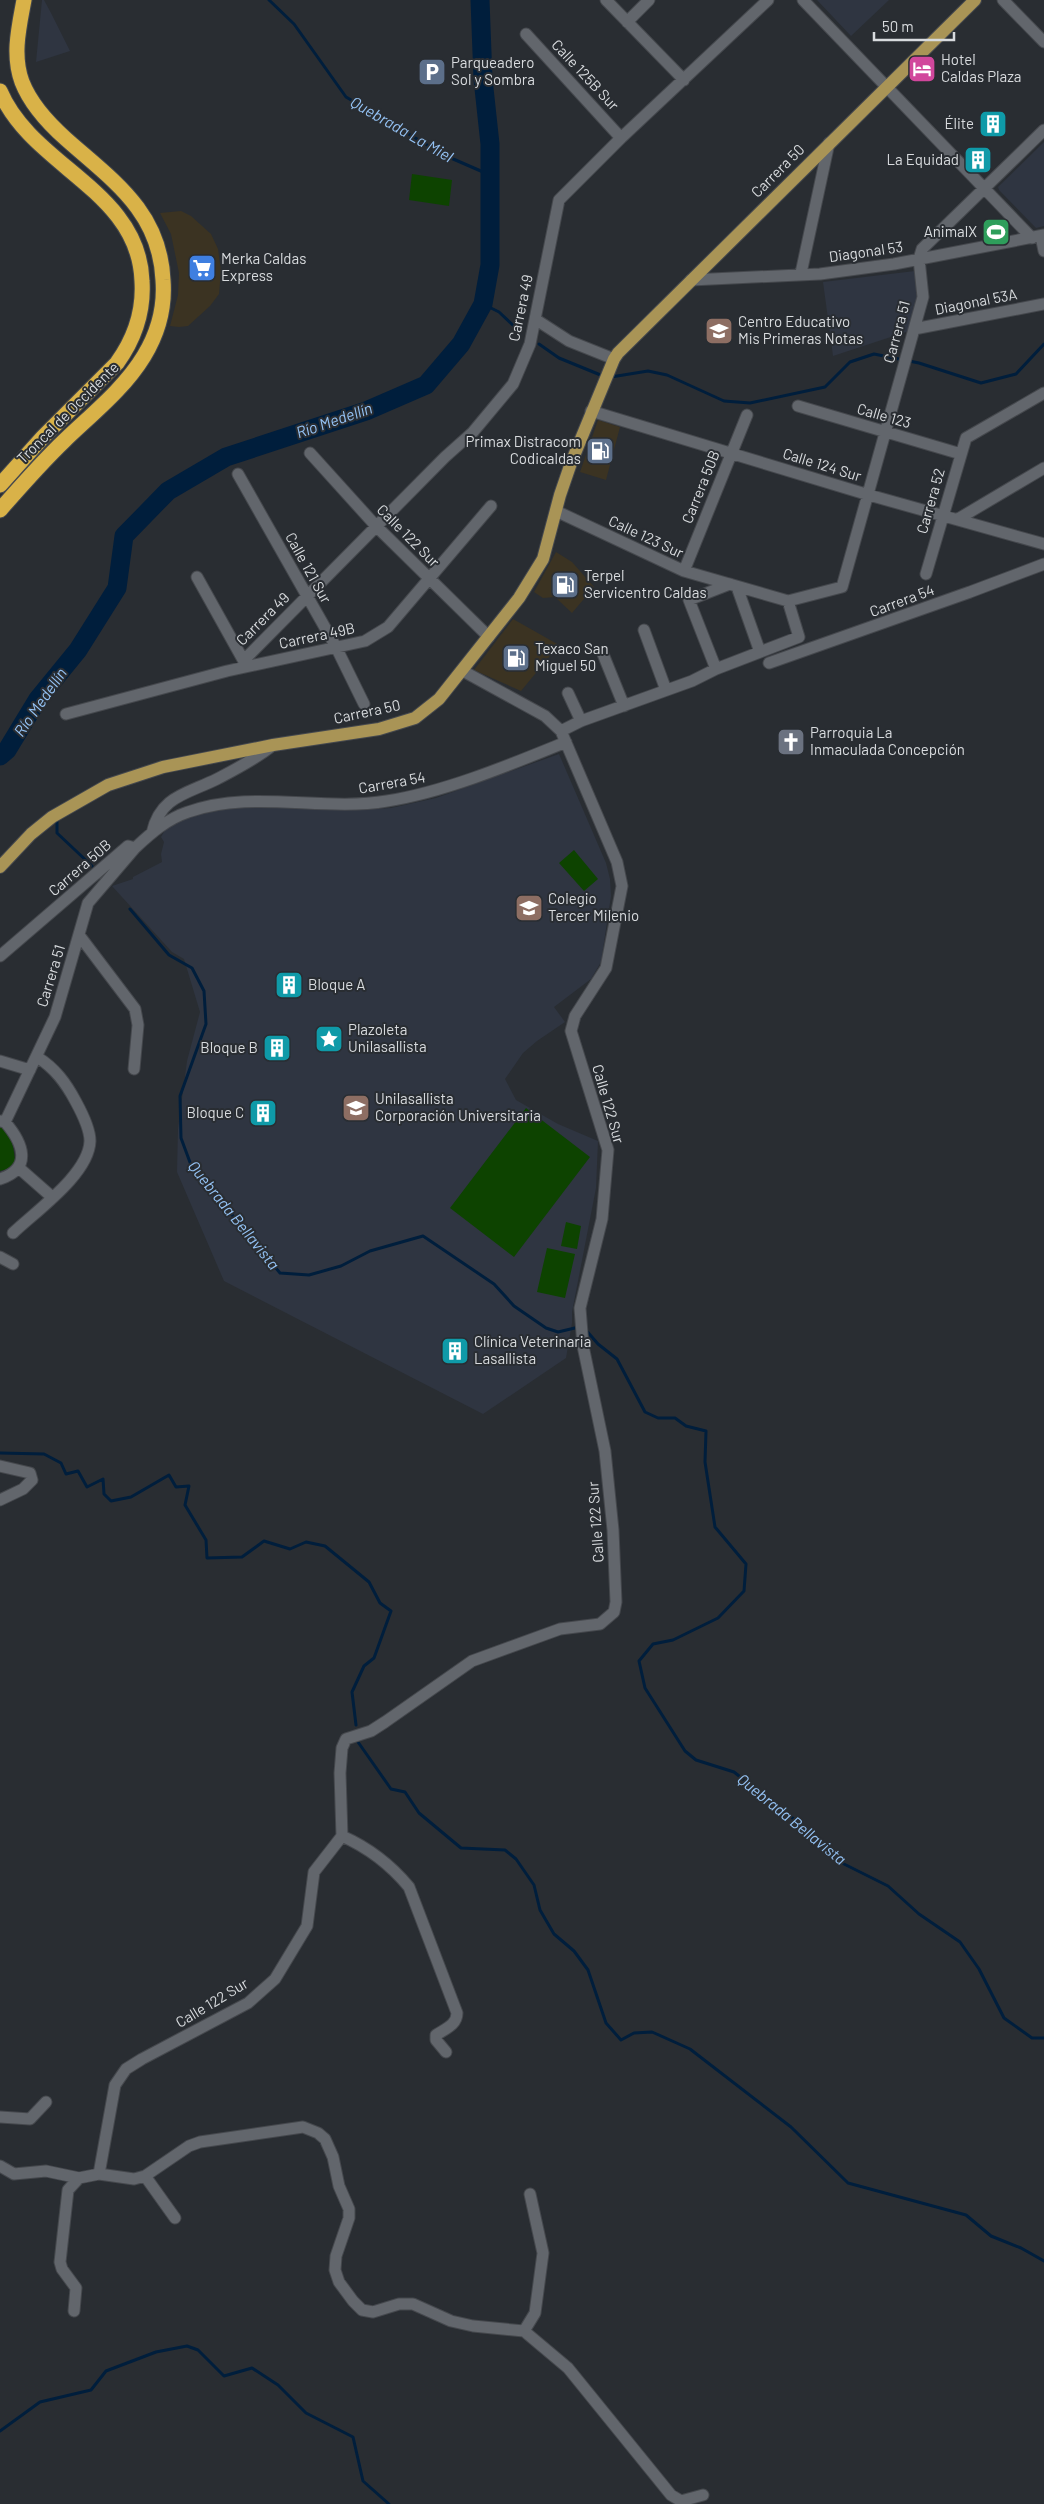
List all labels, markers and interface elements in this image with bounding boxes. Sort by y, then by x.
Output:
scale bar [874,10,954,42]
text: 50 m [882,17,914,35]
street label: Calle 125B Sur [548,35,623,114]
place label: Hotel Caldas Plaza [941,50,1022,85]
place label: Parqueadero Sol y Sombra [451,53,535,88]
hotel icon: Hotel Caldas Plaza [907,54,937,84]
parking icon: Parqueadero Sol y Sombra [417,57,447,87]
water label: Quebrada La Miel [348,92,457,166]
building icon: Élite [978,109,1008,139]
place label: Élite [944,114,974,132]
street label: Carrera 50 [747,140,808,201]
building icon: La Equidad [963,145,993,175]
place label: La Equidad [887,150,959,168]
sports icon: AnimalX [981,217,1011,247]
place label: AnimalX [924,222,977,240]
street label: Diagonal 53 [828,237,904,265]
place label: Merka Caldas Express [221,249,306,284]
supermarket icon: Merka Caldas Express [187,253,217,283]
street label: Carrera 49 [504,273,536,343]
street label: Diagonal 53A [933,284,1019,318]
street label: Carrera 51 [879,298,913,365]
place label: Centro Educativo Mis Primeras Notas [738,312,863,347]
school or university icon: Centro Educativo Mis Primeras Notas [704,316,734,346]
street label: Troncal de Occidente [13,358,122,467]
water label: Río Medellín [293,398,374,441]
street label: Calle 123 [855,399,913,431]
place label: Primax Distracom Codicaldas [465,432,581,467]
fuel station icon: Primax Distracom Codicaldas [585,436,615,466]
street label: Calle 124 Sur [781,444,864,485]
street label: Carrera 50B [677,447,723,526]
street label: Carrera 52 [912,466,948,536]
street label: Calle 122 Sur [374,500,444,571]
street label: Calle 123 Sur [606,511,687,562]
street label: Calle 121 Sur [282,529,336,607]
place label: Terpel Servicentro Caldas [584,566,707,601]
fuel station icon: Terpel Servicentro Caldas [550,570,580,600]
street label: Carrera 54 [867,580,936,620]
street label: Carrera 49 [232,588,293,649]
street label: Carrera 49B [277,618,356,652]
place label: Texaco San Miguel 50 [535,639,609,674]
fuel station icon: Texaco San Miguel 50 [501,643,531,673]
water label: Río Medellín [9,664,70,740]
street label: Carrera 50 [332,695,402,727]
place label: Parroquia La Inmaculada Concepción [810,723,965,758]
church icon: Parroquia La Inmaculada Concepción [776,727,806,757]
street label: Carrera 54 [357,767,427,797]
street label: Carrera 50B [44,835,114,899]
place label: Colegio Tercer Milenio [548,889,639,924]
school or university icon: Colegio Tercer Milenio [514,893,544,923]
street label: Carrera 51 [32,942,68,1009]
building icon: Bloque A [274,970,304,1000]
place label: Bloque A [308,975,365,993]
place label: Plazoleta Unilasallista [348,1020,427,1055]
place icon: Plazoleta Unilasallista [314,1024,344,1054]
building icon: Bloque B [262,1033,292,1063]
place label: Bloque B [200,1038,258,1056]
street label: Calle 122 Sur [589,1062,629,1146]
place label: Unilasallista Corporación Universitaria [375,1089,541,1124]
school or university icon: Unilasallista Corporación Universitaria [341,1093,371,1123]
building icon: Bloque C [248,1098,278,1128]
place label: Bloque C [187,1103,244,1121]
water label: Quebrada Bellavista [185,1156,284,1273]
place label: Clínica Veterinaria Lasallista [474,1332,591,1367]
building icon: Clínica Veterinaria Lasallista [440,1336,470,1366]
street label: Calle 122 Sur [583,1480,607,1563]
water label: Quebrada Bellavista [734,1769,851,1868]
street label: Calle 122 Sur [172,1973,251,2031]

